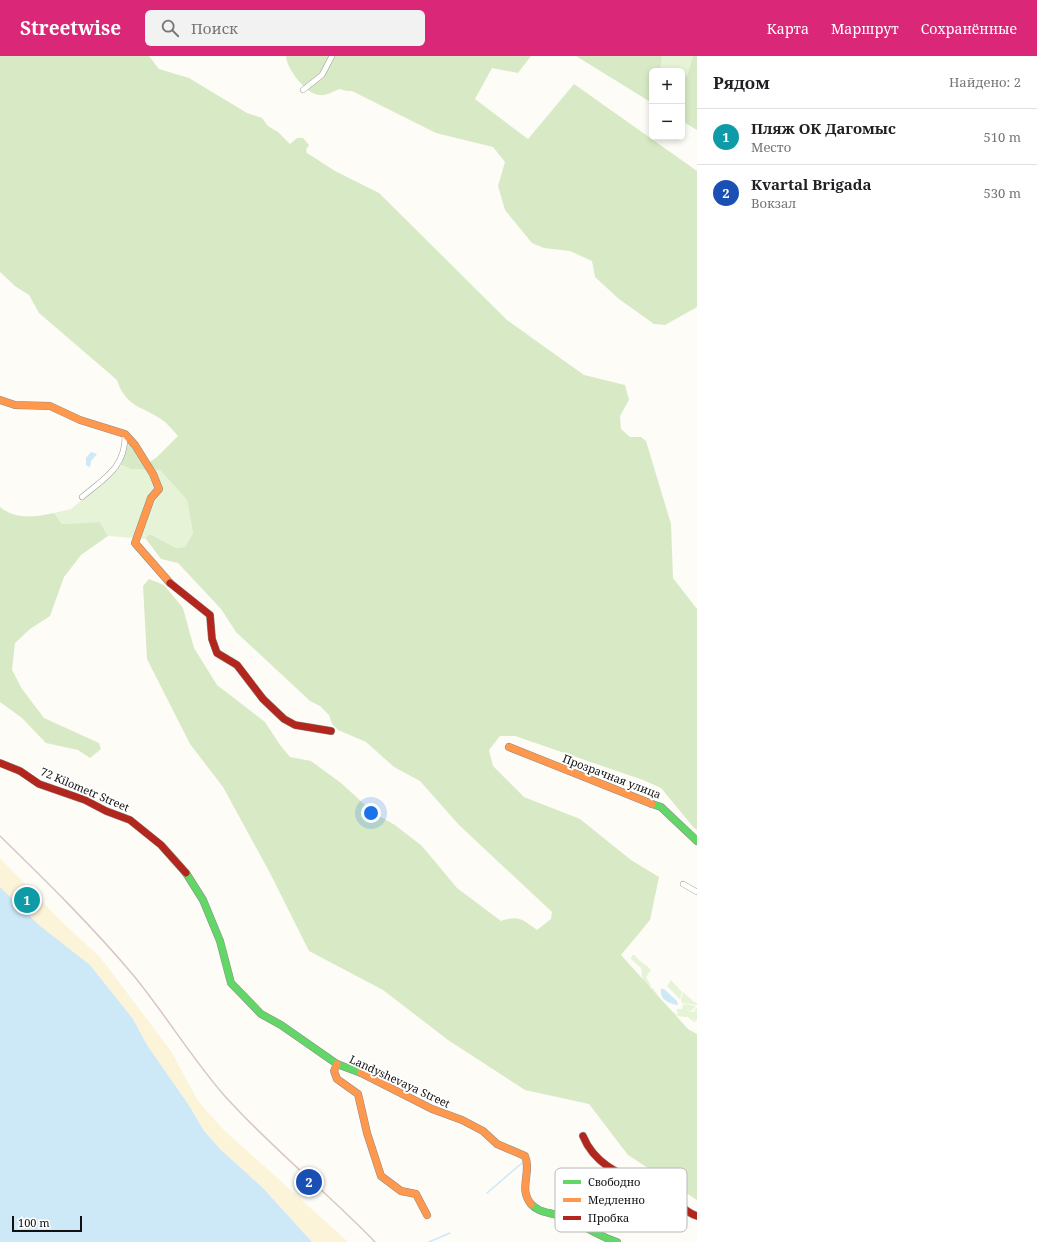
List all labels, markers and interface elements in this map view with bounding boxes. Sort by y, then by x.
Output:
search box [145,10,425,46]
text: Streetwise [20,15,121,41]
icon: search [159,17,181,39]
text: Поиск [191,18,238,38]
text: Карта [767,19,809,38]
text: Маршрут [831,19,899,38]
text: Сохранённые [921,19,1017,38]
map controls [649,68,685,140]
button: + [649,68,685,104]
text: Рядом [713,71,770,94]
text: Найдено: 2 [949,73,1021,91]
button: − [649,104,685,140]
text: Пляж ОК Дагомыс [751,118,896,138]
text: 1 [722,128,730,146]
text: 510 m [984,128,1021,146]
text: Место [751,138,791,156]
text: Kvartal Brigada [751,174,872,194]
text: 2 [722,184,730,202]
text: 530 m [984,184,1021,202]
text: Вокзал [751,194,796,212]
street label: Прозрачная улица [561,750,663,802]
street label: 72 Kilometr Street [38,764,132,815]
your location [361,803,381,823]
pin: 1 [14,885,40,915]
street label: Landyshevaya Street [347,1051,453,1111]
pin: 2 [296,1167,322,1197]
legend [555,1168,687,1232]
text: Свободно [588,1174,640,1189]
text: Медленно [588,1192,645,1207]
text: Пробка [588,1210,629,1225]
scale bar [12,1214,82,1233]
text: 100 m [18,1215,50,1230]

